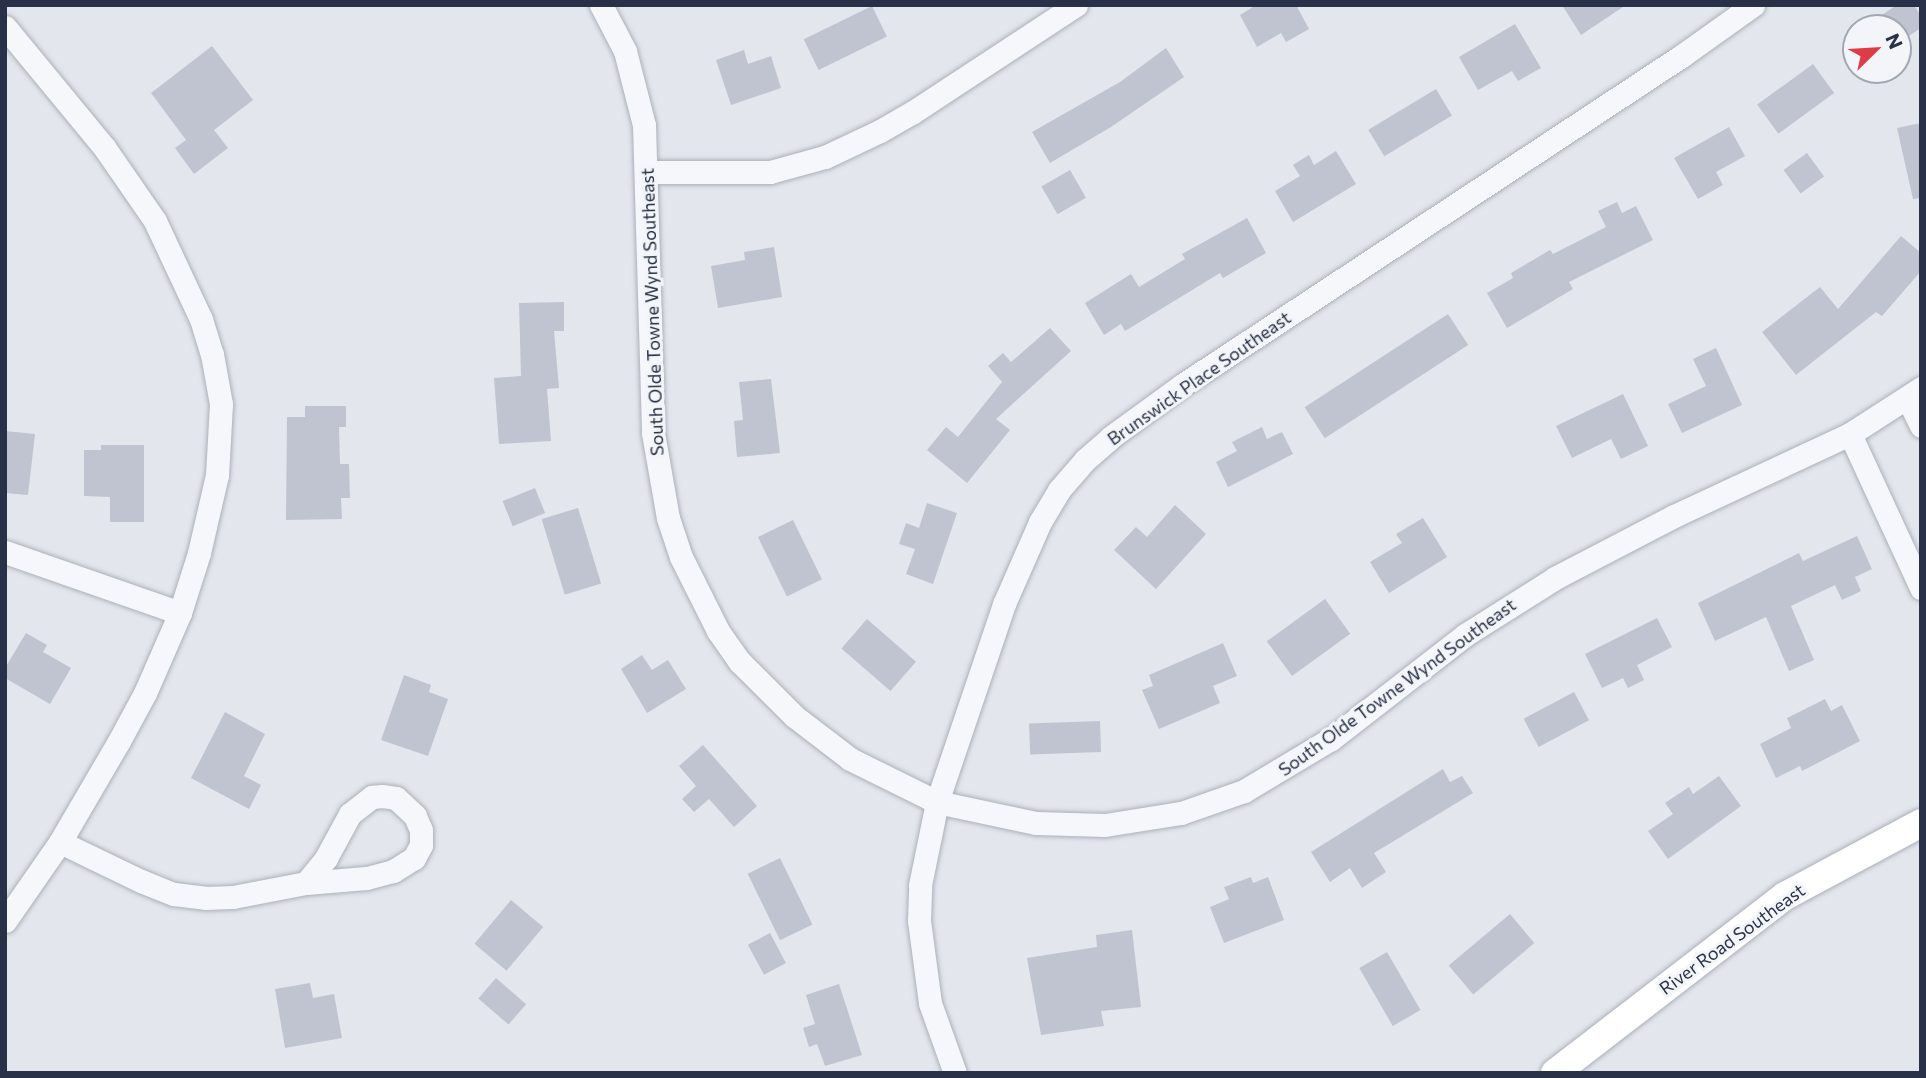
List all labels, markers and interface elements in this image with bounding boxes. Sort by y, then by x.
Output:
north arrow [1842,14,1912,84]
text: N [1881,30,1908,52]
street label: South Olde Towne Wynd Southeast [636,168,668,456]
street label: Brunswick Place Southeast [1103,306,1295,450]
street label: South Olde Towne Wynd Southeast [1274,594,1520,780]
street label: River Road Southeast [1655,879,1809,999]

